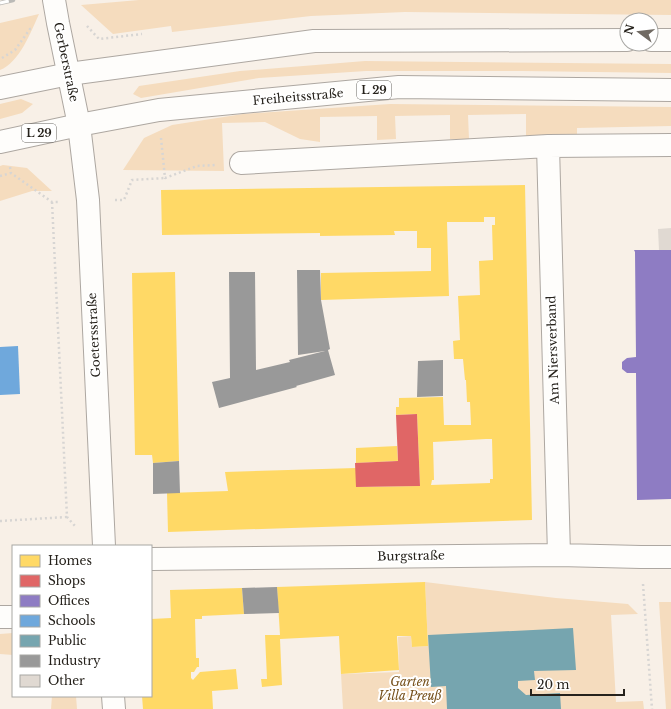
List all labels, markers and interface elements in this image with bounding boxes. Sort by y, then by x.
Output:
north arrow [619,12,659,52]
street label: Gerberstraße [51,21,82,103]
text: N [621,22,638,36]
road number: L 29 [357,81,391,99]
street label: Freiheitsstraße [252,85,344,108]
road number: L 29 [22,124,56,142]
street label: Goetersstraße [84,292,103,378]
street label: Am Niersverband [543,295,562,406]
legend [12,545,152,697]
street label: Burgstraße [377,547,445,564]
text: Homes [48,553,92,568]
text: Shops [48,573,85,588]
text: Offices [48,593,90,608]
text: Schools [48,613,95,628]
text: Public [48,633,87,648]
text: Industry [48,653,101,668]
scale bar [531,671,624,697]
text: Other [48,673,85,688]
park label: Garten Villa Preuß [378,674,442,703]
text: 20 m [537,677,569,692]

